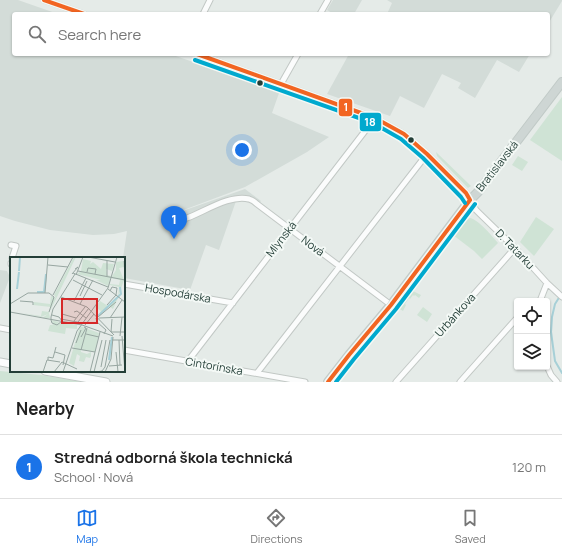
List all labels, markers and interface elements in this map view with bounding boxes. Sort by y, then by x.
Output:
search box [12,12,550,56]
icon: search [26,23,48,45]
text: Search here [58,24,141,45]
unlabelled marker [255,78,265,88]
line badge: 1 [338,98,353,117]
text: 1 [344,99,348,114]
line badge: 18 [359,112,382,132]
text: 18 [364,114,376,129]
unlabelled marker [406,135,416,145]
street label: Bratislavská [472,137,521,194]
your location [232,140,252,160]
pin: 1 [161,206,187,239]
street label: Mlynská [262,218,299,260]
street label: D. Tatarku [493,225,538,272]
street label: Nová [299,232,328,259]
inset map [10,257,125,372]
street label: Hospodárska [144,279,212,306]
street label: Urbánkova [431,290,478,340]
map controls [514,298,550,370]
button: locate [514,298,550,334]
button: layers [514,334,550,370]
street label: Cintorínska [184,353,244,378]
text: Nearby [16,397,74,420]
text: Stredná odborná škola technická [54,447,293,468]
text: 1 [26,458,32,476]
text: 120 m [512,458,546,476]
text: School · Nová [54,468,133,486]
tab: Map [76,507,98,546]
tab: Directions [250,507,303,546]
tab: Saved [455,507,486,546]

